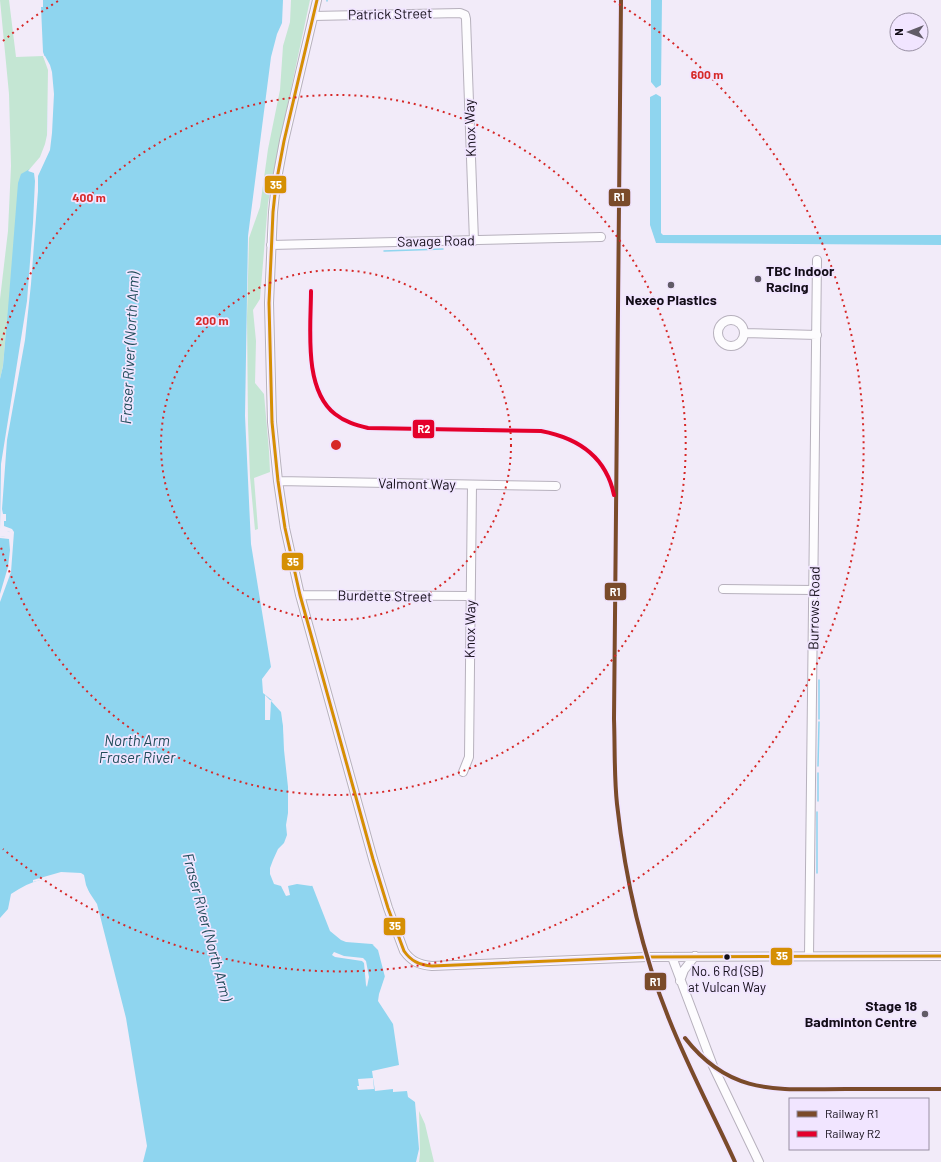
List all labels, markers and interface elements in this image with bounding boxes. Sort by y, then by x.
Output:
street label: Patrick Street [348,4,432,23]
north arrow [889,12,929,52]
text: N [892,28,905,36]
text: 600 m [691,67,723,81]
street label: Knox Way [460,98,479,157]
line badge: 35 [264,175,287,194]
text: 35 [270,178,282,191]
line badge: R1 [608,188,631,207]
text: 400 m [72,190,106,204]
text: R1 [614,190,624,203]
street label: Savage Road [397,231,475,250]
place label: TBC Indoor Racing [766,262,835,295]
water label: Fraser River (North Arm) [116,270,142,425]
marker: TBC Indoor Racing [753,274,763,284]
marker: Nexeo Plastics [666,280,676,290]
place label: Nexeo Plastics [625,291,717,308]
text: 200 m [196,313,228,327]
line badge: R2 [412,419,435,439]
text: R2 [418,422,430,435]
centre of rings [329,438,343,452]
street label: Valmont Way [378,474,457,493]
line badge: 35 [281,552,304,571]
text: 35 [287,555,299,568]
street label: Burrows Road [804,566,823,650]
line badge: R1 [604,582,627,601]
text: R1 [610,585,620,598]
street label: Burdette Street [338,586,432,605]
street label: Knox Way [460,599,479,658]
water label: North Arm Fraser River [99,731,176,766]
water label: Fraser River (North Arm) [180,851,237,1004]
line badge: 35 [383,917,406,936]
text: 35 [389,919,401,932]
line badge: 35 [770,947,793,966]
text: 35 [776,949,788,962]
marker: No. 6 Rd (SB) at Vulcan Way [722,952,732,962]
place label: No. 6 Rd (SB) at Vulcan Way [688,963,766,995]
line badge: R1 [644,972,667,991]
text: R1 [650,975,660,988]
place label: Stage 18 Badminton Centre [805,997,917,1030]
marker: Stage 18 Badminton Centre [920,1009,930,1019]
legend [789,1098,929,1150]
text: Railway R1 [825,1106,878,1120]
text: Railway R2 [825,1126,881,1140]

